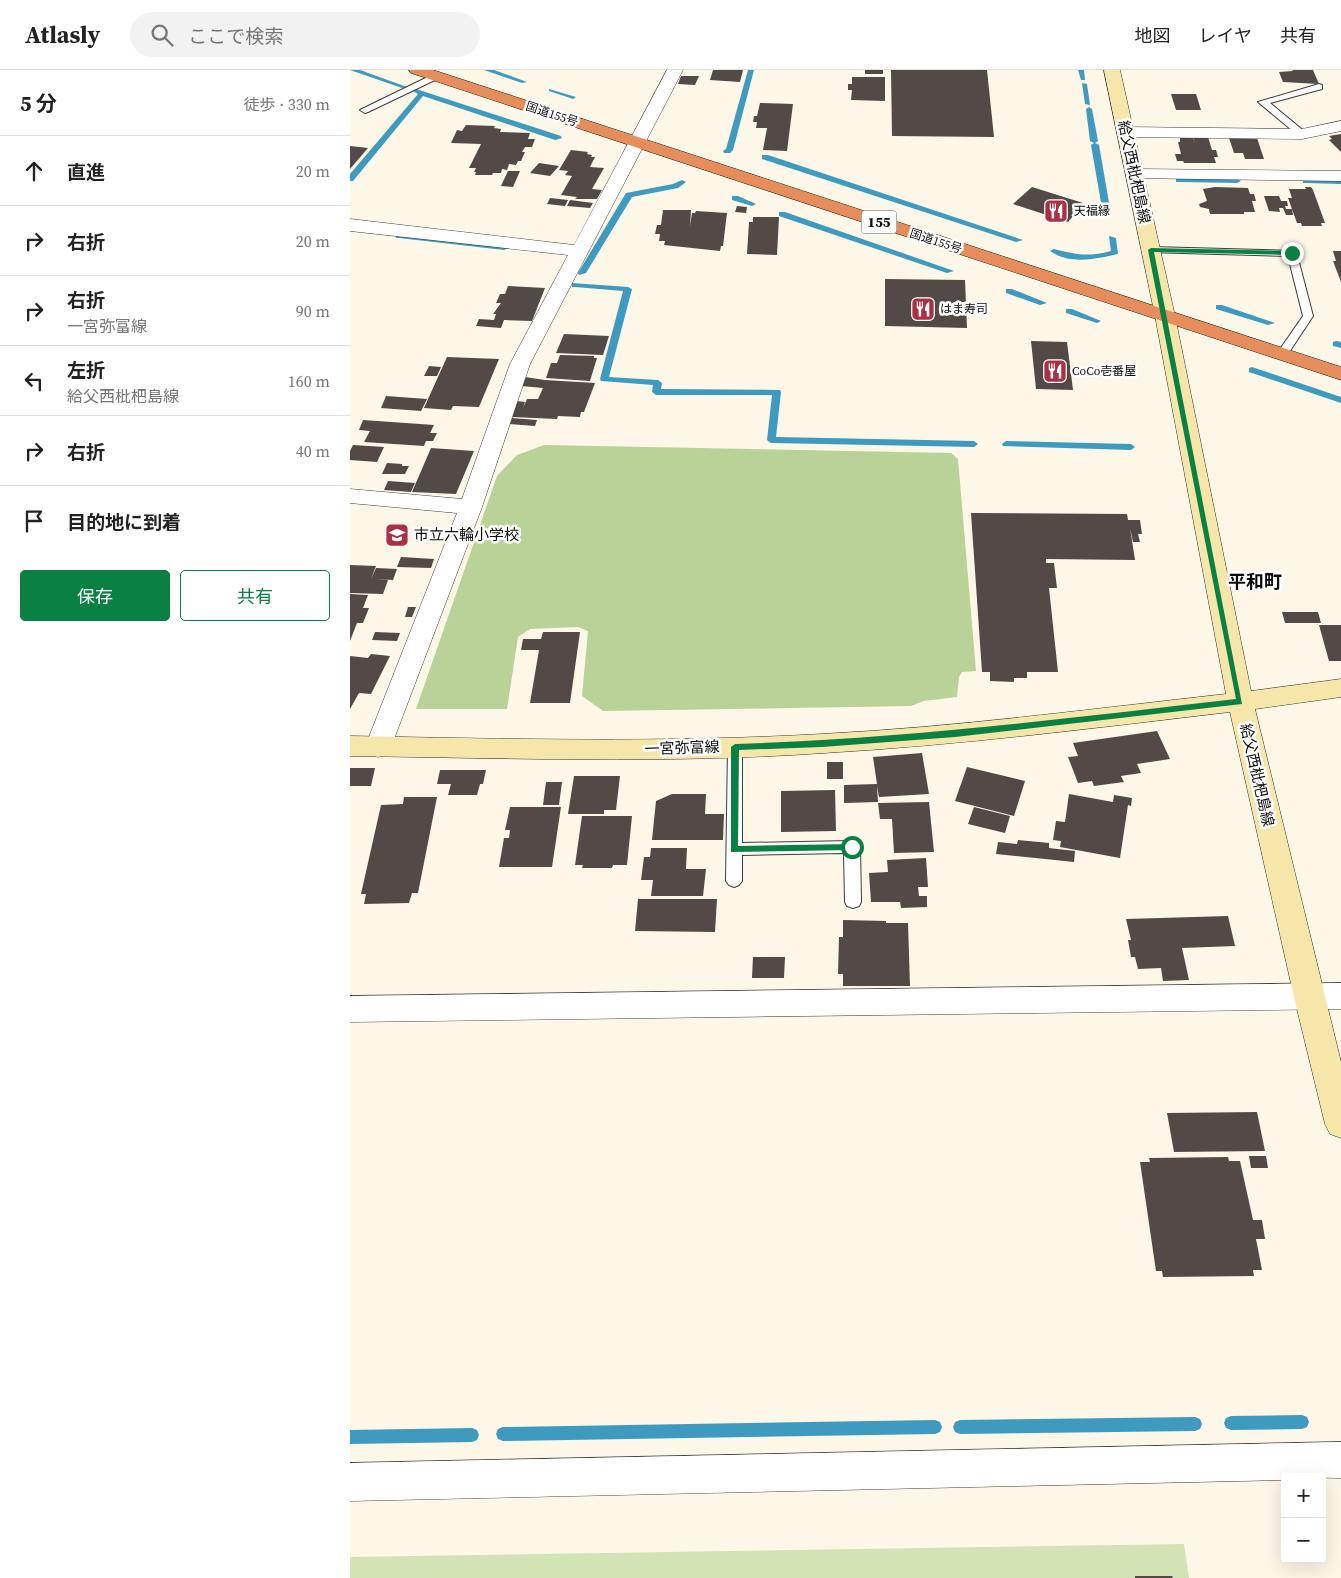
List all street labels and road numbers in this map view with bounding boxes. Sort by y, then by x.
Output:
street label: 国道155号 [524,98,580,130]
street label: 給父西枇杷島線 [1113,118,1156,225]
road number: 155 [862,210,896,233]
street label: 国道155号 [908,225,964,257]
street label: 給父西枇杷島線 [1235,721,1280,828]
street label: 一宮弥富線 [644,736,720,759]

